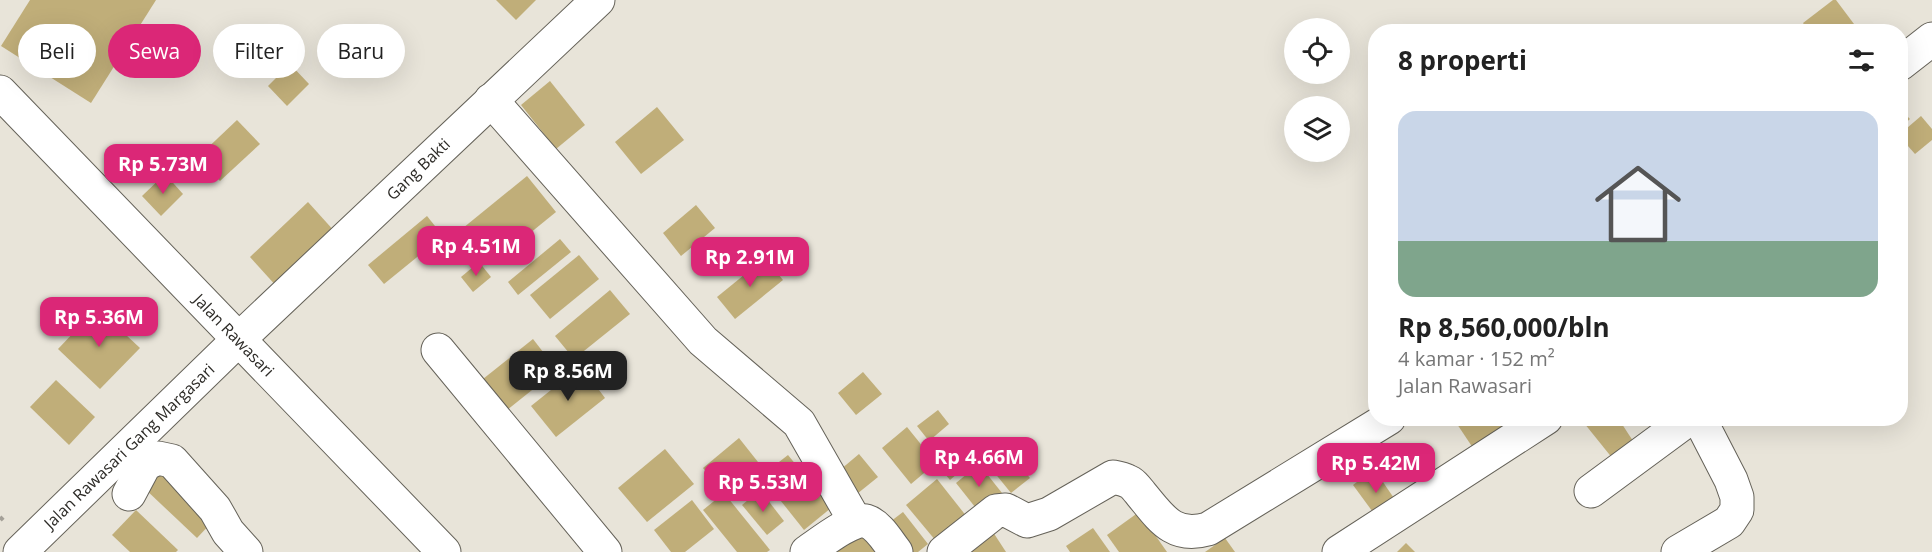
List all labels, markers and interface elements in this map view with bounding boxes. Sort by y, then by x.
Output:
map controls [1284,18,1350,162]
button: locate [1284,18,1350,84]
chip: Beli [18,24,96,78]
chip: Sewa [108,24,201,78]
chip: Filter [213,24,305,78]
chip: Baru [317,24,405,78]
text: 8 properti [1398,42,1527,78]
icon: filters [1845,44,1878,77]
button: layers [1284,96,1350,162]
street label: Gang Bakti [381,133,455,205]
pin: Rp 5.73M [101,144,225,195]
text: Rp 5.73M [118,150,208,177]
icon: home [1584,150,1692,258]
pin: Rp 4.51M [414,226,538,277]
text: Rp 4.51M [431,232,521,259]
pin: Rp 2.91M [688,237,812,288]
text: Rp 2.91M [705,243,795,270]
street label: Jalan Rawasari [187,287,279,381]
pin: Rp 5.36M [37,297,161,348]
text: Rp 5.36M [54,303,144,330]
text: Rp 8,560,000/bln [1398,309,1609,345]
text: 4 kamar · 152 m² [1398,345,1555,372]
pin: Rp 8.56M [506,351,630,402]
text: Rp 8.56M [523,357,613,384]
street label: Jalan Rawasari Gang Margasari [38,359,219,535]
text: Jalan Rawasari [1398,372,1532,399]
pin: Rp 4.66M [917,437,1041,488]
text: Rp 4.66M [934,443,1024,470]
pin: Rp 5.42M [1314,443,1438,494]
text: Rp 5.42M [1331,449,1421,476]
pin: Rp 5.53M [701,462,825,513]
text: Rp 5.53M [718,468,808,495]

